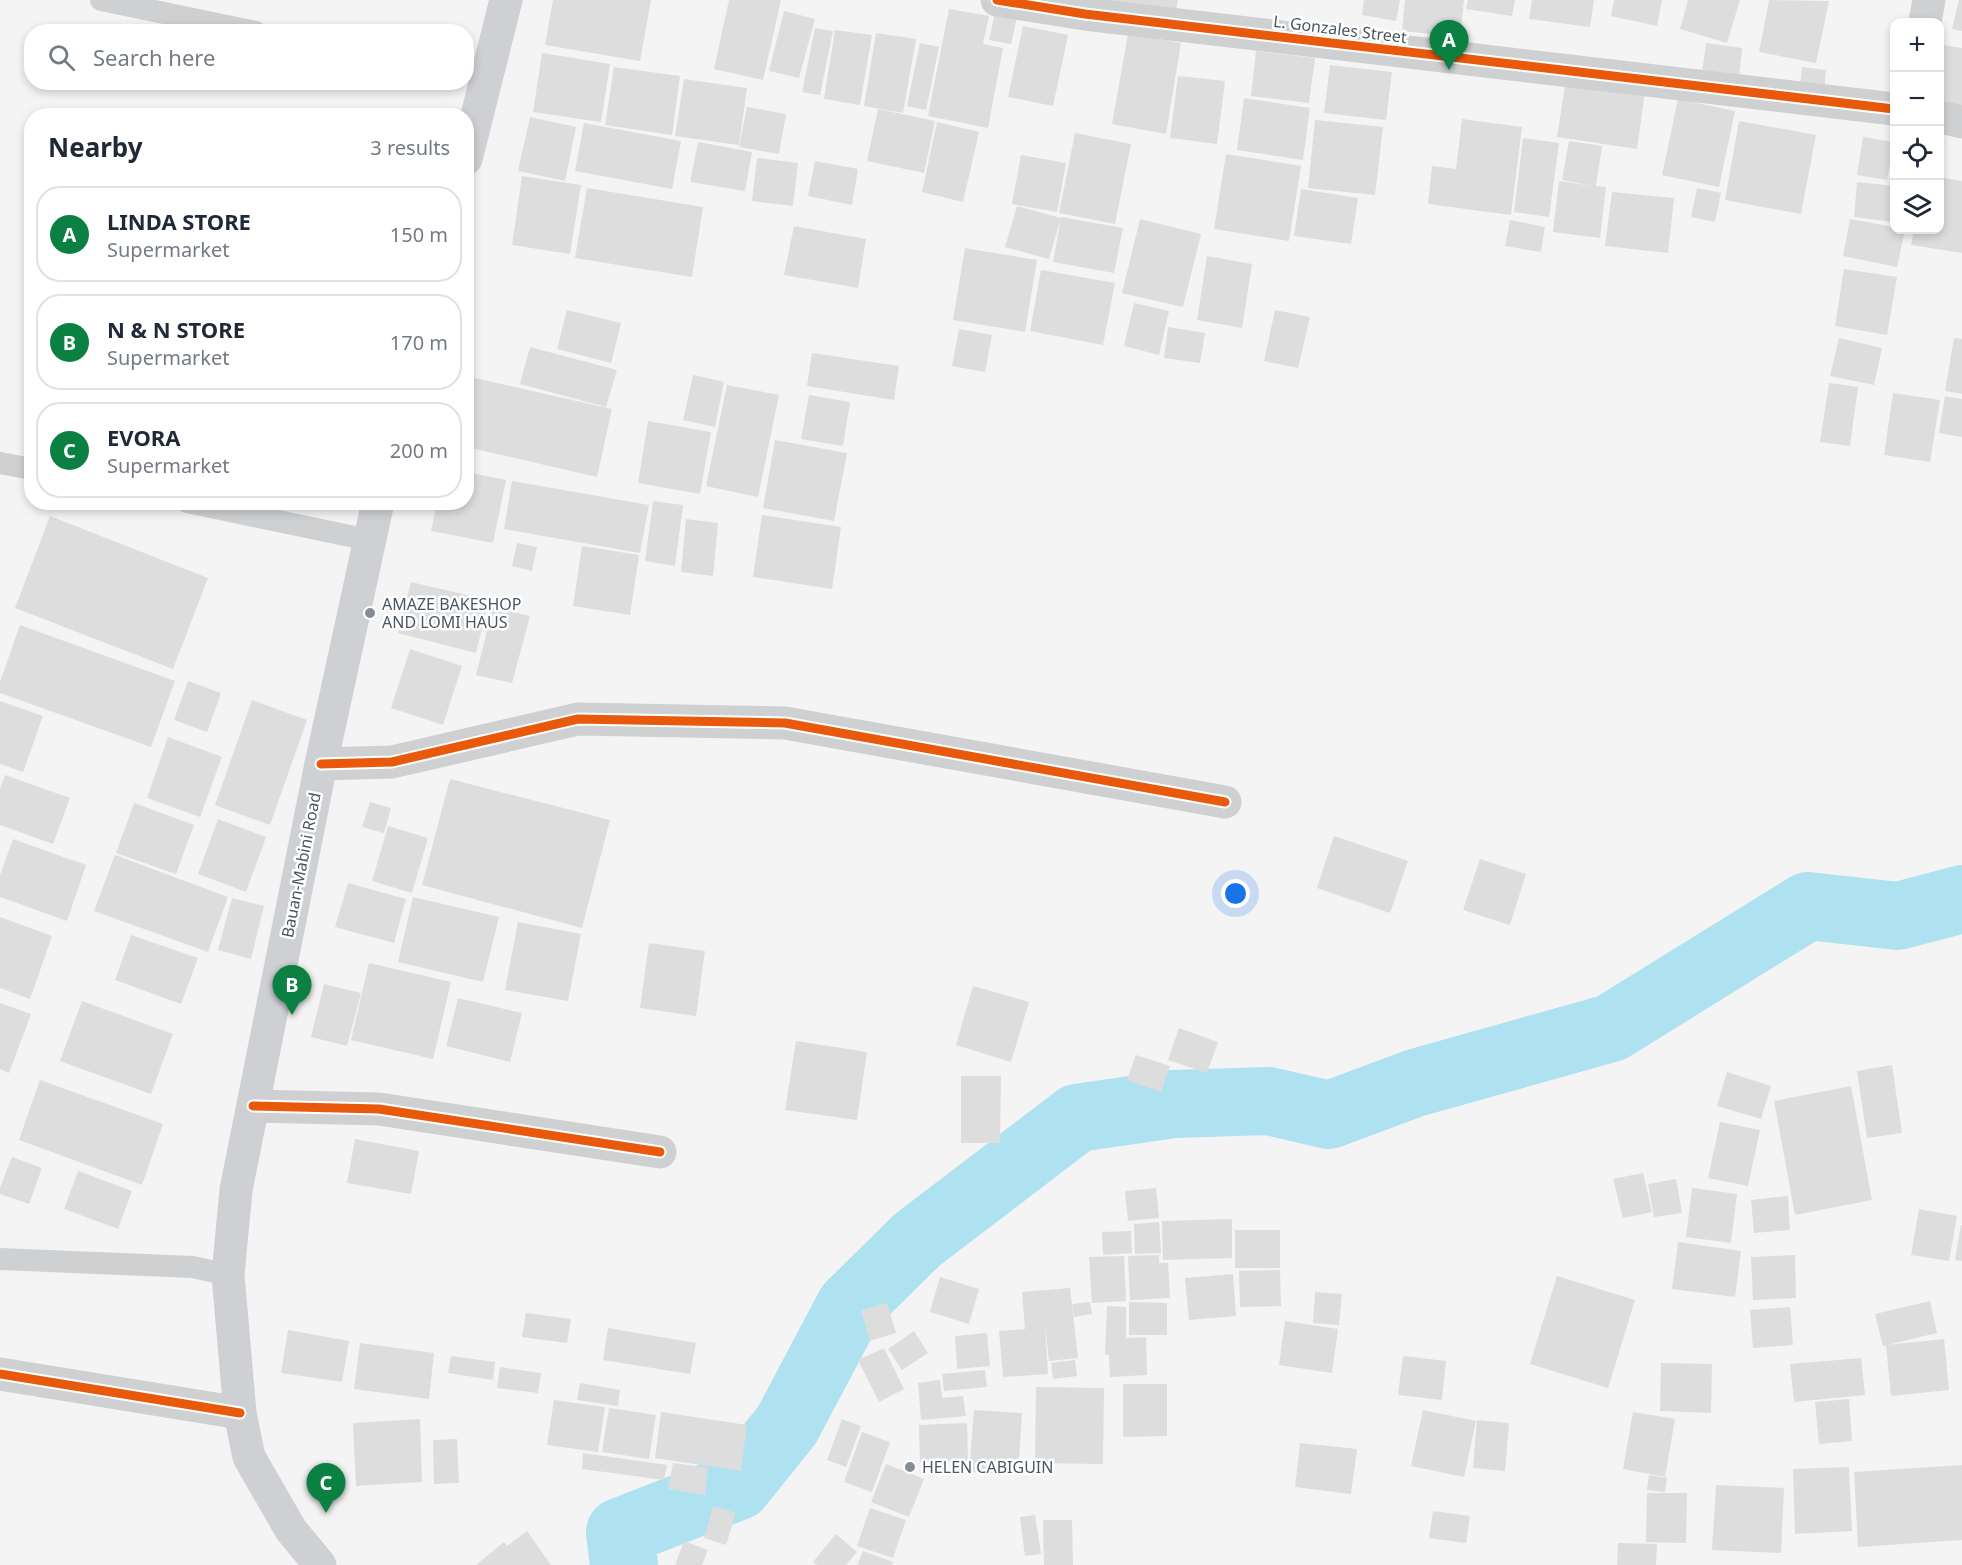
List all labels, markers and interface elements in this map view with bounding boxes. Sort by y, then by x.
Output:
street label: L. Gonzales Street [1272,10,1408,48]
map controls [1890,18,1944,234]
button: + [1890,18,1944,72]
pin: A [1430,20,1468,70]
search box [24,24,474,90]
icon: search [45,41,78,74]
text: Search here [93,42,215,72]
button: − [1890,72,1944,126]
button: locate [1890,126,1944,180]
text: Nearby [48,129,143,165]
text: 3 results [370,134,450,161]
button: layers [1890,180,1944,234]
text: LINDA STORE [107,206,251,236]
text: A [63,221,76,248]
text: 150 m [390,221,448,248]
text: Supermarket [107,236,230,263]
text: N & N STORE [107,314,245,344]
text: B [63,329,76,356]
text: 170 m [390,329,448,356]
text: Supermarket [107,344,230,371]
text: EVORA [107,422,180,452]
text: C [63,437,76,464]
text: 200 m [390,437,448,464]
text: Supermarket [107,452,230,479]
place label: AMAZE BAKESHOP AND LOMI HAUS [382,593,521,633]
marker: AMAZE BAKESHOP AND LOMI HAUS [363,606,377,620]
street label: Bauan-Mabini Road [276,791,326,939]
your location [1221,879,1250,908]
pin: B [272,966,312,1015]
place label: HELEN CABIGUIN [922,1456,1053,1478]
marker: HELEN CABIGUIN [903,1460,917,1474]
pin: C [306,1464,346,1513]

